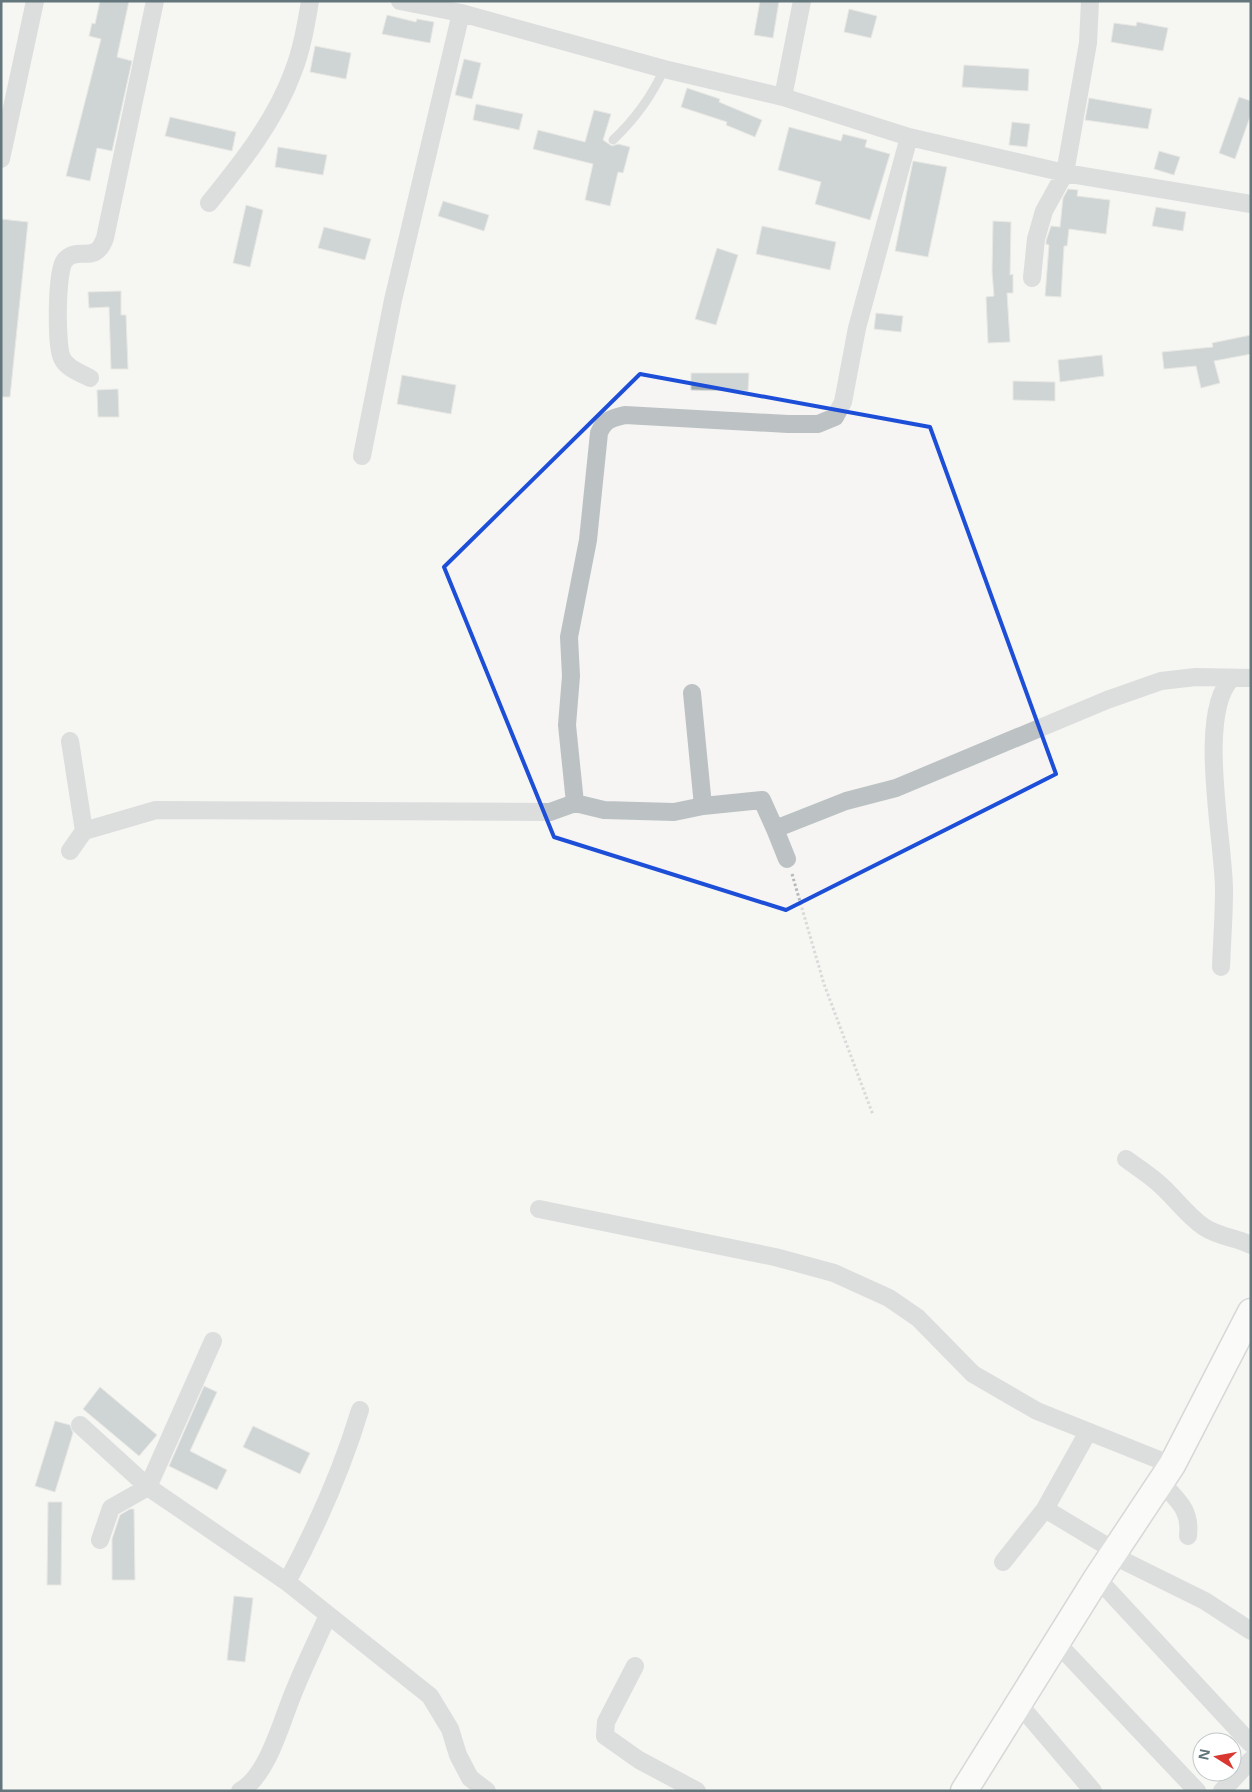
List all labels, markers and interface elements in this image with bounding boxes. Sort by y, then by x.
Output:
north arrow [1192,1732,1242,1782]
text: N [1193,1747,1214,1762]

